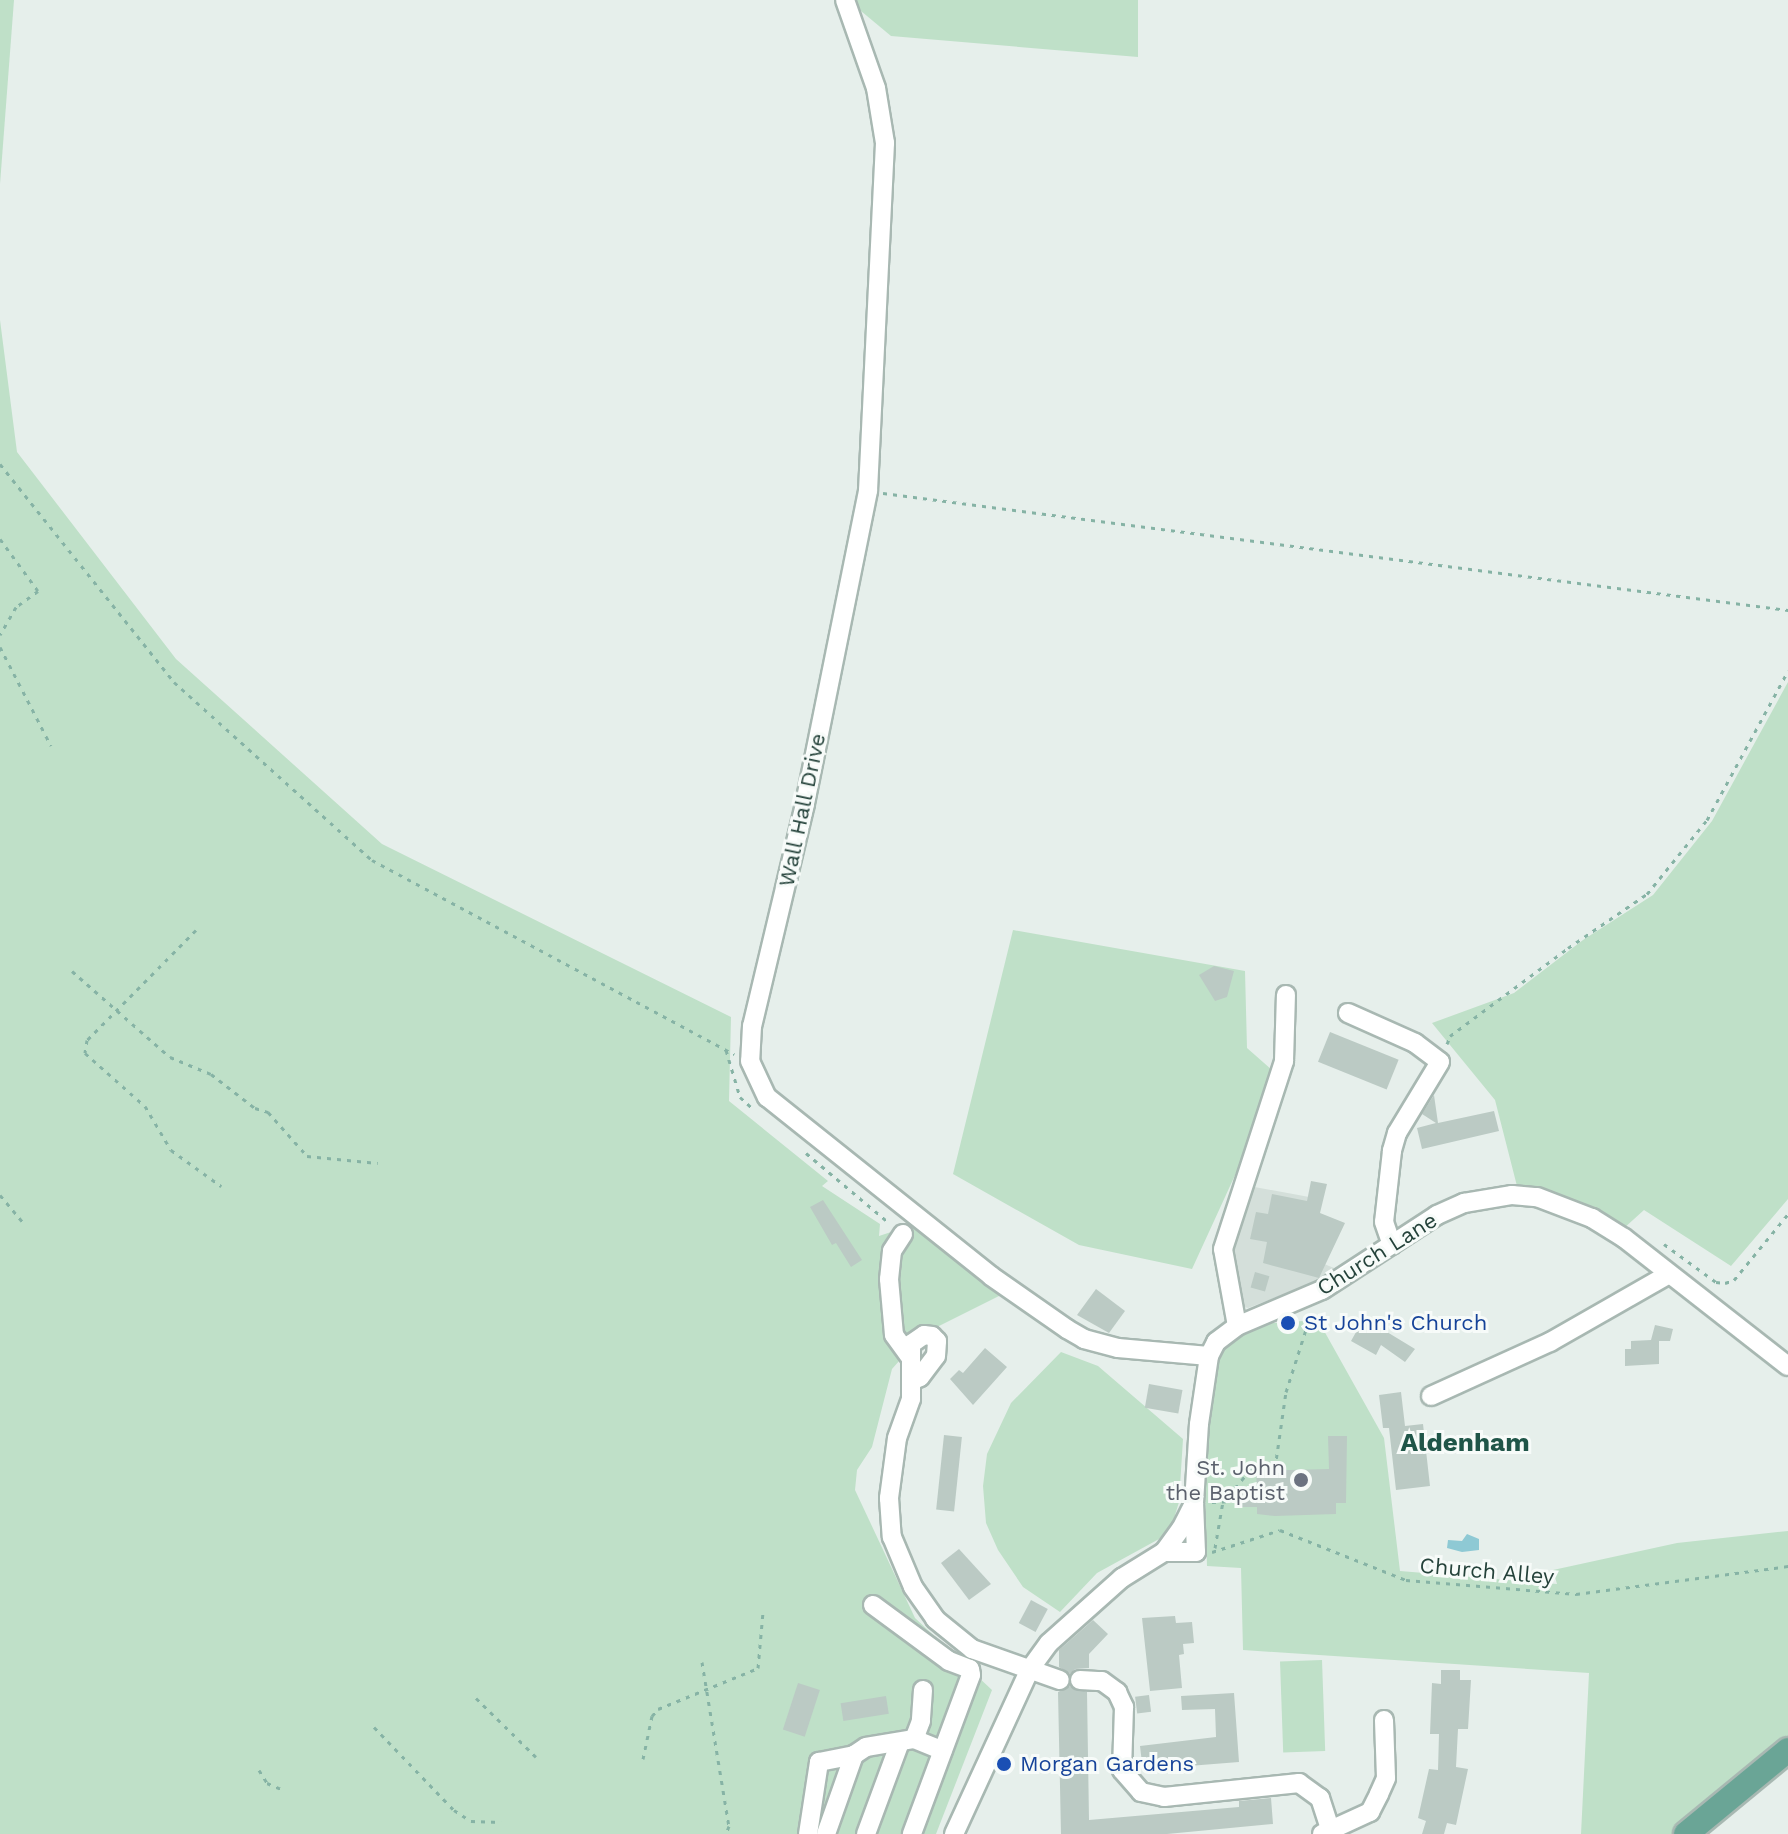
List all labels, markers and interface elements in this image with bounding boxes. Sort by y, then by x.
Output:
street label: Wall Hall Drive [773,730,831,890]
street label: Church Lane [1312,1207,1442,1301]
place label: St John's Church [1304,1310,1488,1336]
marker: St John's Church [1279,1314,1297,1332]
district label: Aldenham [1400,1427,1530,1459]
place label: St. John the Baptist [1166,1454,1285,1506]
marker: St. John the Baptist [1292,1471,1310,1489]
street label: Church Alley [1418,1552,1556,1590]
place label: Morgan Gardens [1020,1751,1194,1777]
marker: Morgan Gardens [995,1755,1013,1773]

